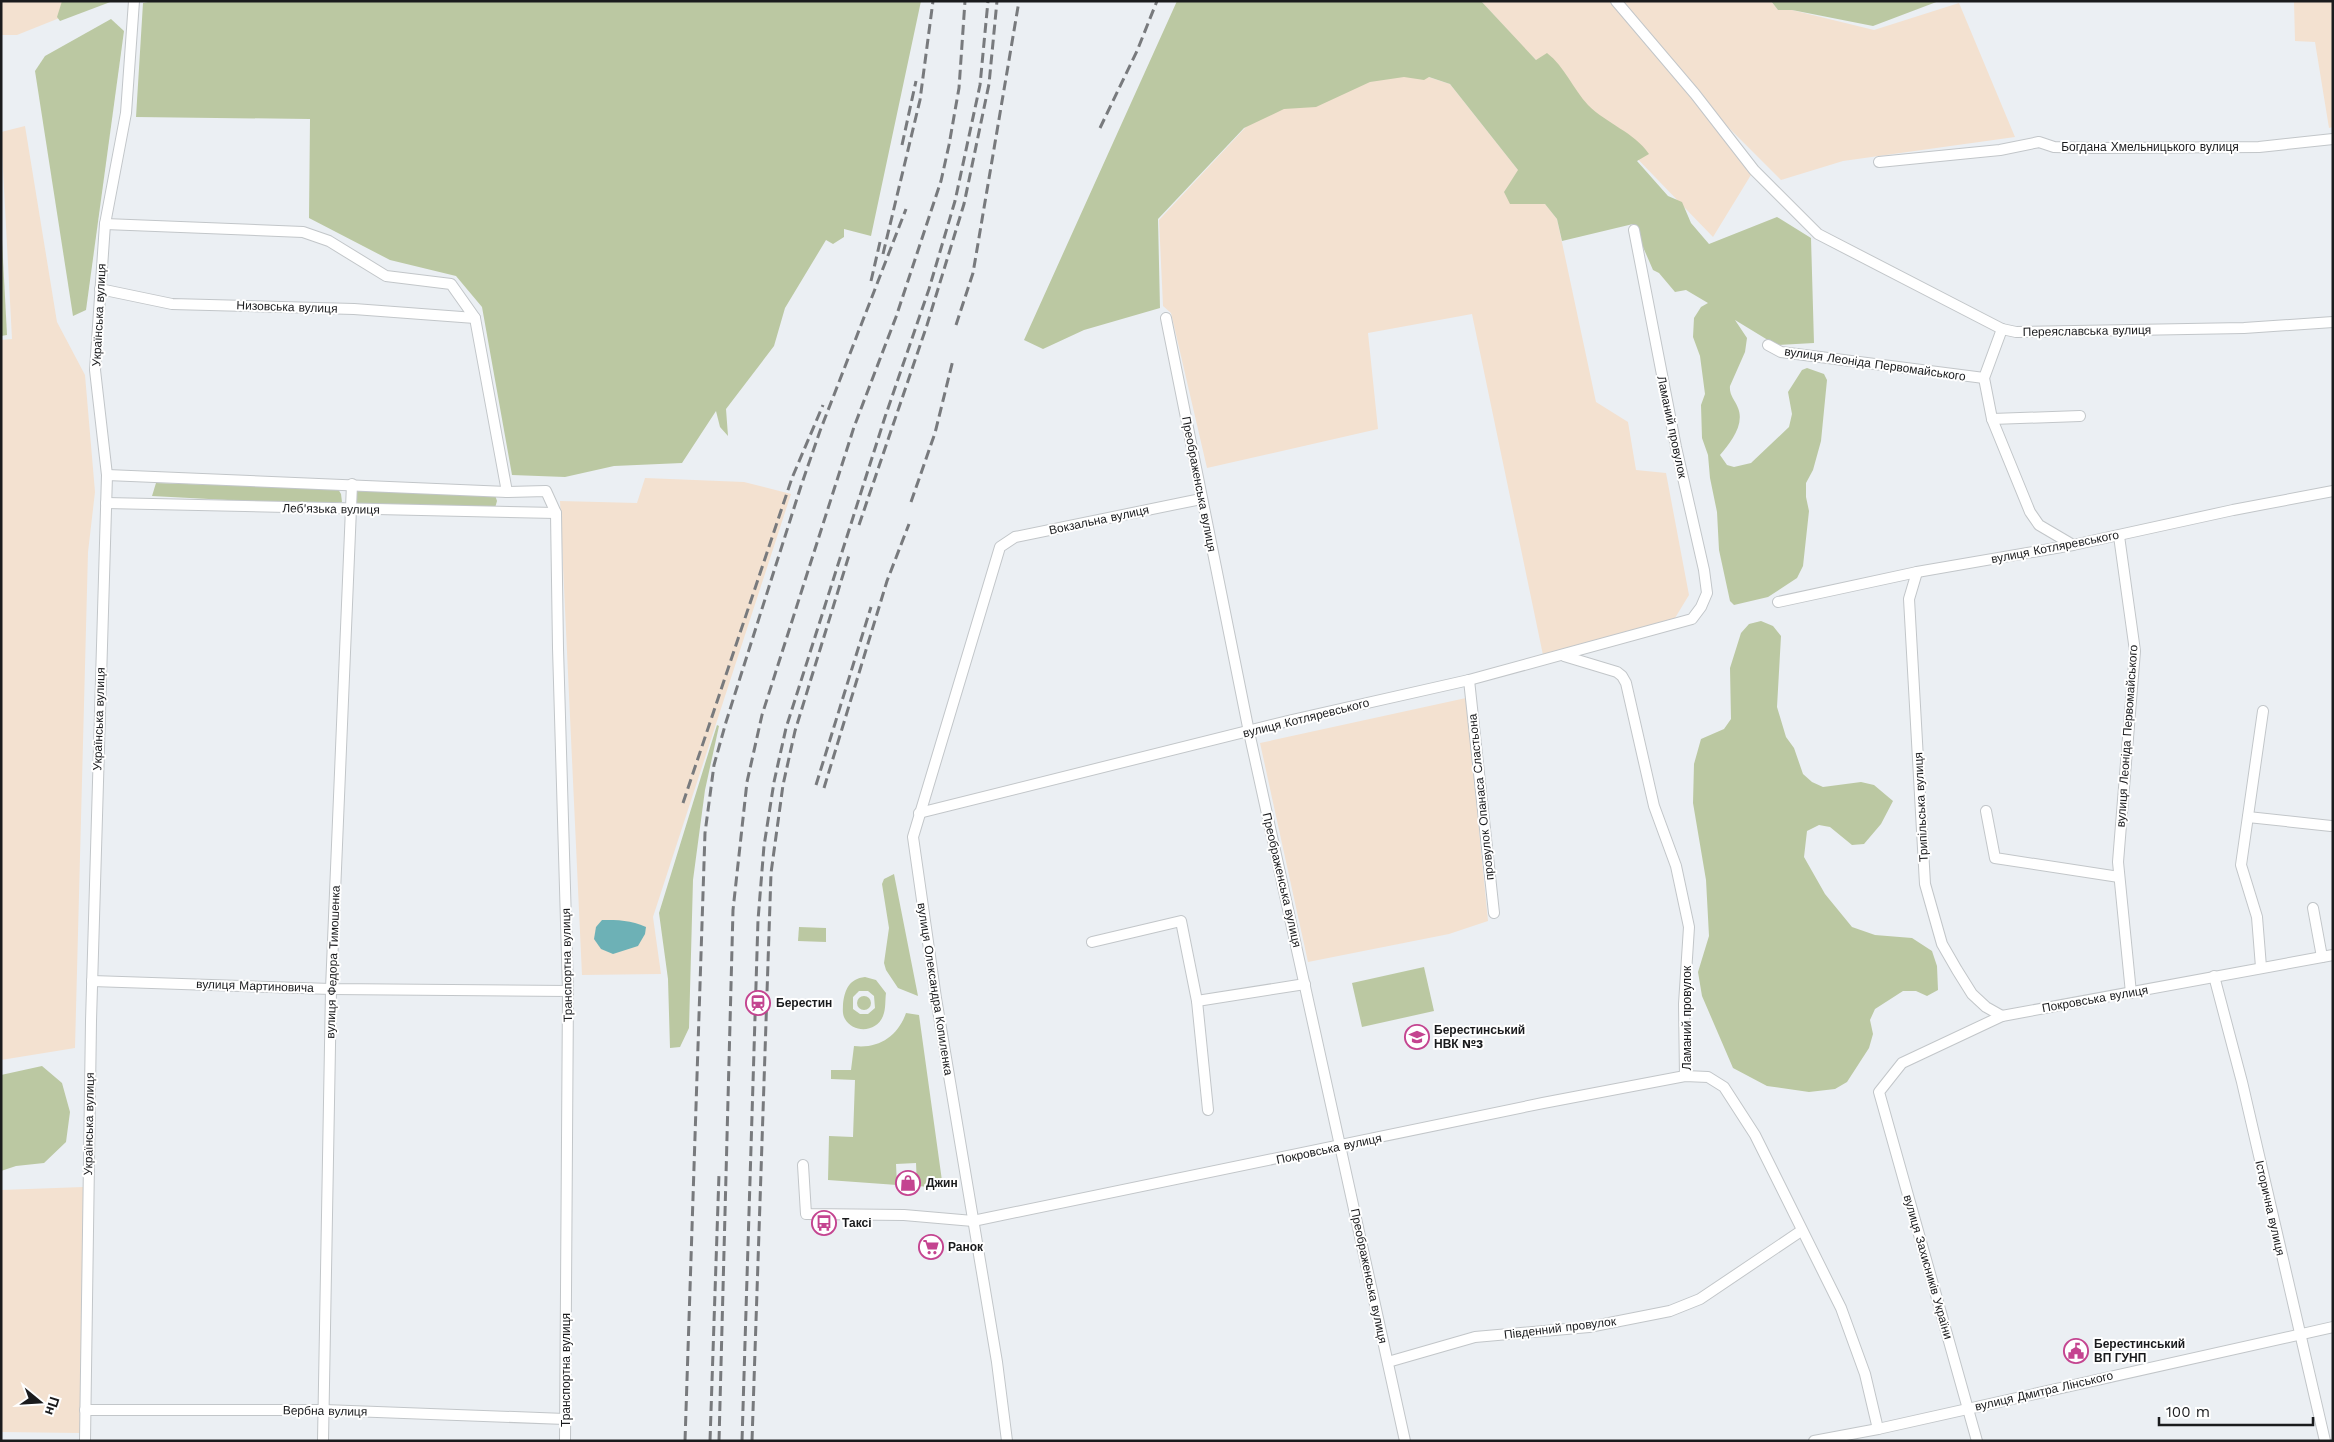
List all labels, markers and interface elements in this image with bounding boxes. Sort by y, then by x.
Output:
street label: Богдана Хмельницького вулиця [2061,140,2239,154]
street label: Українська вулиця [89,263,109,367]
street label: Низовська вулиця [236,298,338,316]
street label: Переяславська вулиця [2023,323,2151,339]
street label: вулиця Леоніда Первомайського [1783,344,1967,384]
street label: Ламаний провулок [1654,375,1690,480]
street label: Преображенська вулиця [1179,415,1219,553]
street label: Леб'язька вулиця [282,501,380,517]
street label: Вокзальна вулиця [1048,503,1150,537]
street label: вулиця Котляревського [1990,528,2120,566]
street label: вулиця Леоніда Первомайського [2114,644,2140,828]
street label: Українська вулиця [90,667,108,771]
street label: вулиця Котляревського [1241,695,1371,740]
street label: провулок Опанаса Сластьона [1465,713,1497,881]
street label: Трипільська вулиця [1911,752,1931,862]
street label: Преображенська вулиця [1260,811,1304,949]
street label: вулиця Федора Тимошенка [323,885,343,1039]
street label: вулиця Олександра Копиленка [914,902,956,1077]
street label: Транспортна вулиця [559,908,575,1022]
street label: Ламаний провулок [1680,965,1694,1070]
street label: вулиця Мартиновича [196,977,314,995]
street label: Покровська вулиця [2041,983,2149,1015]
station icon: Берестин [745,990,771,1016]
place label: Берестин [776,996,832,1010]
place label: Берестинський НВК №3 [1434,1023,1525,1051]
school or university icon: Берестинський НВК №3 [1404,1024,1430,1050]
street label: Українська вулиця [81,1072,97,1176]
street label: Покровська вулиця [1275,1131,1383,1167]
street label: Історична вулиця [2252,1159,2288,1257]
shop icon: Джин [895,1170,921,1196]
place label: Джин [926,1176,958,1190]
street label: вулиця Захисників України [1901,1193,1955,1341]
street label: Преображенська вулиця [1348,1207,1390,1345]
bus stop icon: Таксі [811,1210,837,1236]
place label: Таксі [842,1216,872,1230]
supermarket icon: Ранок [918,1234,944,1260]
place label: Ранок [948,1240,984,1254]
street label: Транспортна вулиця [559,1313,573,1427]
street label: Південний провулок [1503,1314,1618,1342]
place label: Берестинський ВП ГУНП [2094,1337,2185,1365]
public building icon: Берестинський ВП ГУНП [2063,1338,2089,1364]
street label: вулиця Дмитра Лінського [1974,1368,2115,1414]
north arrow [15,1377,65,1427]
scale bar [2159,1394,2313,1426]
text: Пн [42,1395,63,1417]
street label: Вербна вулиця [283,1403,367,1419]
text: 100 m [2166,1403,2210,1421]

